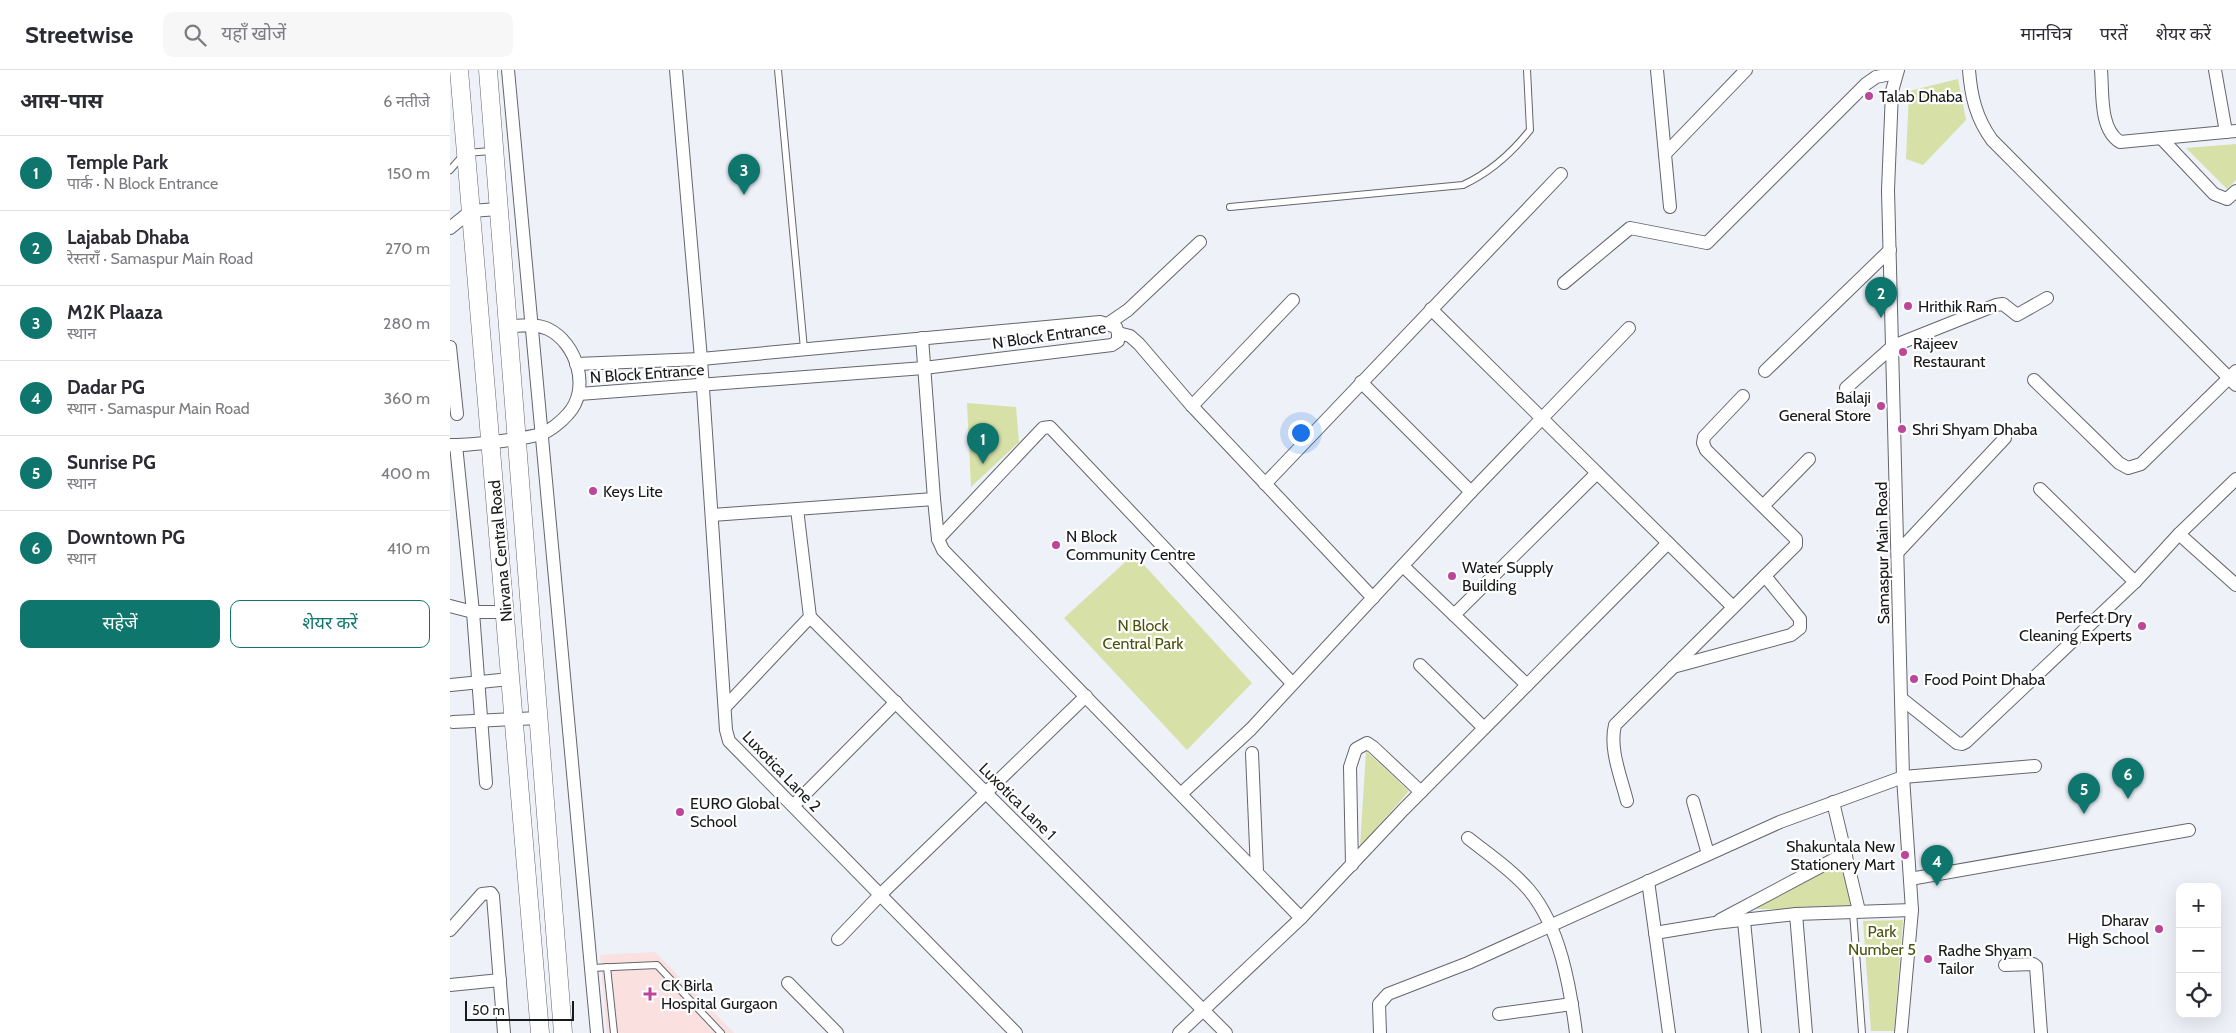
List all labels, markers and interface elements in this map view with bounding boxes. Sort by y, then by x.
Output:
search box [163,12,513,57]
text: Streetwise [25,20,133,49]
icon: search [181,21,209,49]
text: यहाँ खोजें [221,22,286,45]
text: मानचित्र [2020,23,2072,45]
text: परतें [2100,23,2128,45]
text: शेयर करें [2156,23,2211,45]
place label: Talab Dhaba [1879,87,1963,106]
text: आस-पास [20,88,103,113]
marker: Talab Dhaba [1863,90,1875,102]
text: 6 नतीजे [383,92,430,111]
text: Temple Park [67,151,168,174]
pin: 3 [728,154,760,195]
text: 1 [33,164,39,183]
text: 150 m [387,164,430,183]
text: पार्क · N Block Entrance [67,174,218,193]
text: Lajabab Dhaba [67,226,189,249]
text: 2 [32,239,40,258]
text: 270 m [385,239,430,258]
text: रेस्तराँ · Samaspur Main Road [67,249,253,268]
pin: 2 [1865,277,1897,318]
place label: Hrithik Ram [1918,297,1997,316]
marker: Hrithik Ram [1902,300,1914,312]
text: M2K Plaaza [67,301,163,324]
text: 3 [32,314,40,333]
text: 280 m [383,314,430,333]
street label: N Block Entrance [991,318,1107,353]
text: स्थान [67,324,96,343]
place label: Rajeev Restaurant [1913,334,1986,371]
marker: Rajeev Restaurant [1897,346,1909,358]
street label: N Block Entrance [589,360,705,387]
text: Dadar PG [67,376,145,399]
place label: Balaji General Store [1779,388,1871,425]
text: 4 [31,389,41,408]
text: 360 m [383,389,430,408]
text: स्थान · Samaspur Main Road [67,399,250,418]
marker: Balaji General Store [1875,400,1887,412]
your location [1288,420,1314,446]
place label: Shri Shyam Dhaba [1912,420,2038,439]
pin: 1 [967,423,999,464]
marker: Shri Shyam Dhaba [1896,423,1908,435]
text: Sunrise PG [67,451,156,474]
text: 5 [32,464,40,483]
text: 400 m [381,464,430,483]
text: स्थान [67,474,96,493]
street label: Nirvana Central Road [485,479,516,623]
place label: Keys Lite [603,482,663,501]
street label: Samaspur Main Road [1872,482,1893,624]
marker: Keys Lite [587,485,599,497]
text: Downtown PG [67,526,185,549]
place label: N Block Community Centre [1066,527,1195,564]
text: 6 [32,539,41,558]
text: 410 m [387,539,430,558]
marker: N Block Community Centre [1050,539,1062,551]
text: स्थान [67,549,96,568]
place label: Water Supply Building [1462,558,1553,595]
marker: Water Supply Building [1446,570,1458,582]
button: सहेजें [20,600,220,648]
button: शेयर करें [230,600,430,648]
place label: Perfect Dry Cleaning Experts [2019,608,2132,645]
park label: N Block Central Park [1103,616,1184,653]
marker: Perfect Dry Cleaning Experts [2136,620,2148,632]
place label: Food Point Dhaba [1924,670,2045,689]
marker: Food Point Dhaba [1908,673,1920,685]
street label: Luxotica Lane 2 [739,727,825,816]
pin: 6 [2112,758,2144,799]
street label: Luxotica Lane 1 [975,759,1060,844]
pin: 5 [2068,773,2100,814]
place label: EURO Global School [690,794,780,831]
marker: EURO Global School [674,806,686,818]
place label: Shakuntala New Stationery Mart [1786,837,1896,874]
pin: 4 [1921,845,1953,886]
marker: Shakuntala New Stationery Mart [1899,849,1911,861]
map controls [2176,883,2221,1018]
button: + [2176,883,2221,928]
place label: Dharav High School [2068,911,2149,948]
park label: Park Number 5 [1848,922,1916,959]
marker: Dharav High School [2153,923,2165,935]
button: − [2176,928,2221,973]
place label: Radhe Shyam Tailor [1938,941,2032,978]
marker: Radhe Shyam Tailor [1922,953,1934,965]
button: locate [2176,973,2221,1018]
place label: CK Birla Hospital Gurgaon [661,976,778,1013]
marker: CK Birla Hospital Gurgaon [643,987,657,1001]
scale bar [465,998,574,1021]
text: 50 m [472,1001,505,1019]

